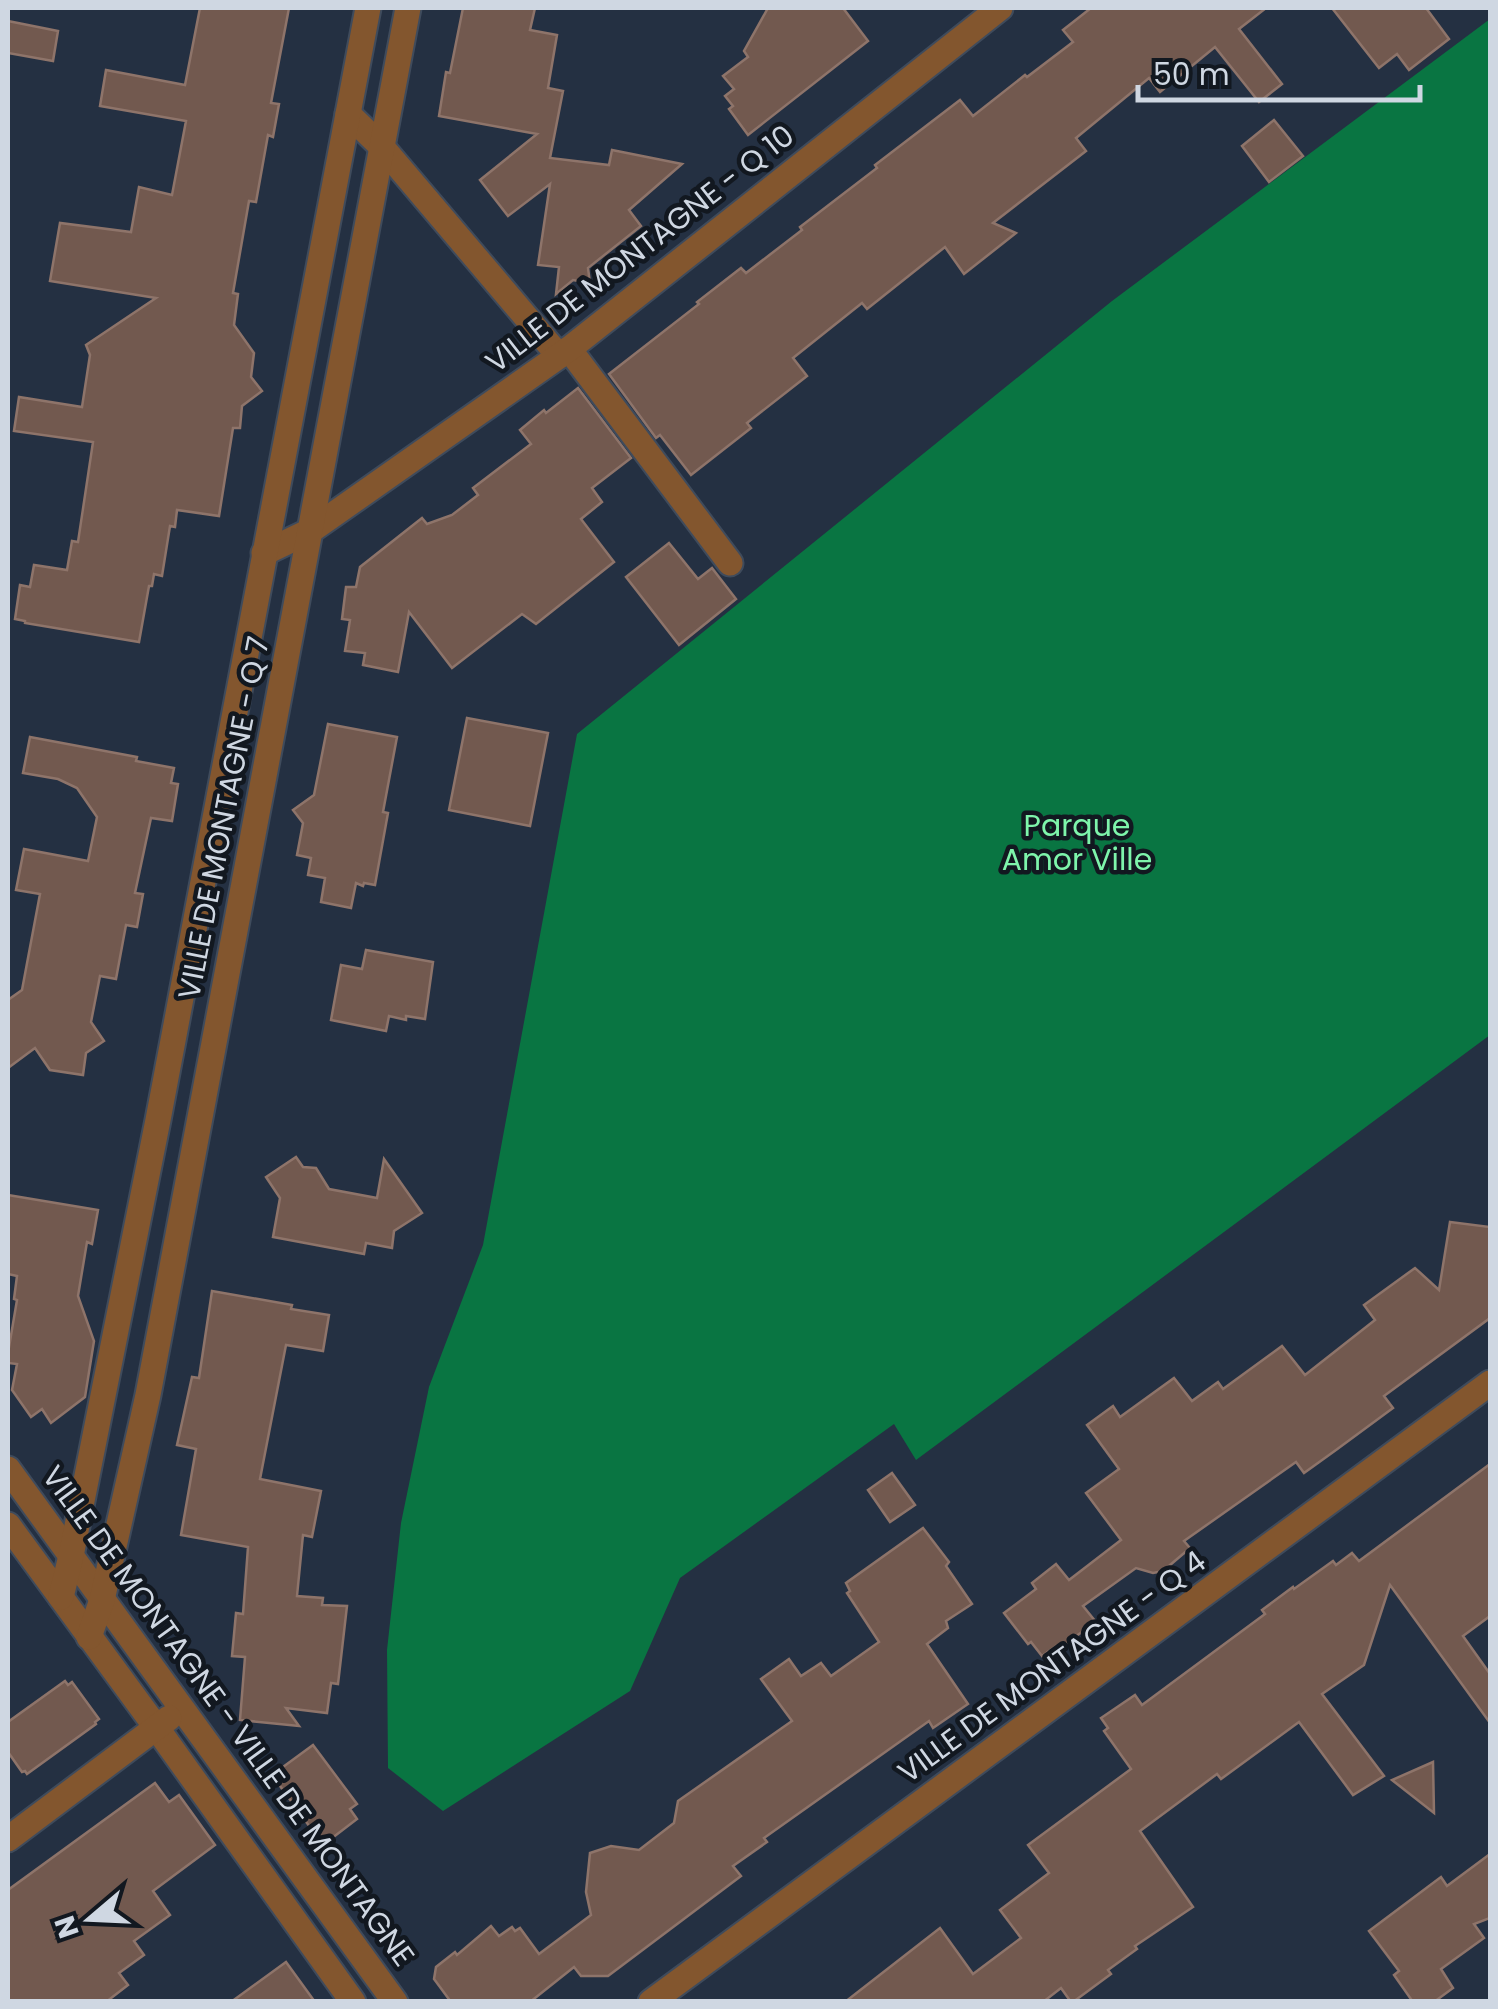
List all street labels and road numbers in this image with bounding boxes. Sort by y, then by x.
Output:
street label: VILLE DE MONTAGNE - Q 10 [476,114,803,383]
street label: VILLE DE MONTAGNE - Q 7 [167,633,280,1003]
street label: VILLE DE MONTAGNE - VILLE DE MONTAGNE [34,1459,422,1973]
street label: VILLE DE MONTAGNE - Q 4 [889,1540,1215,1793]

